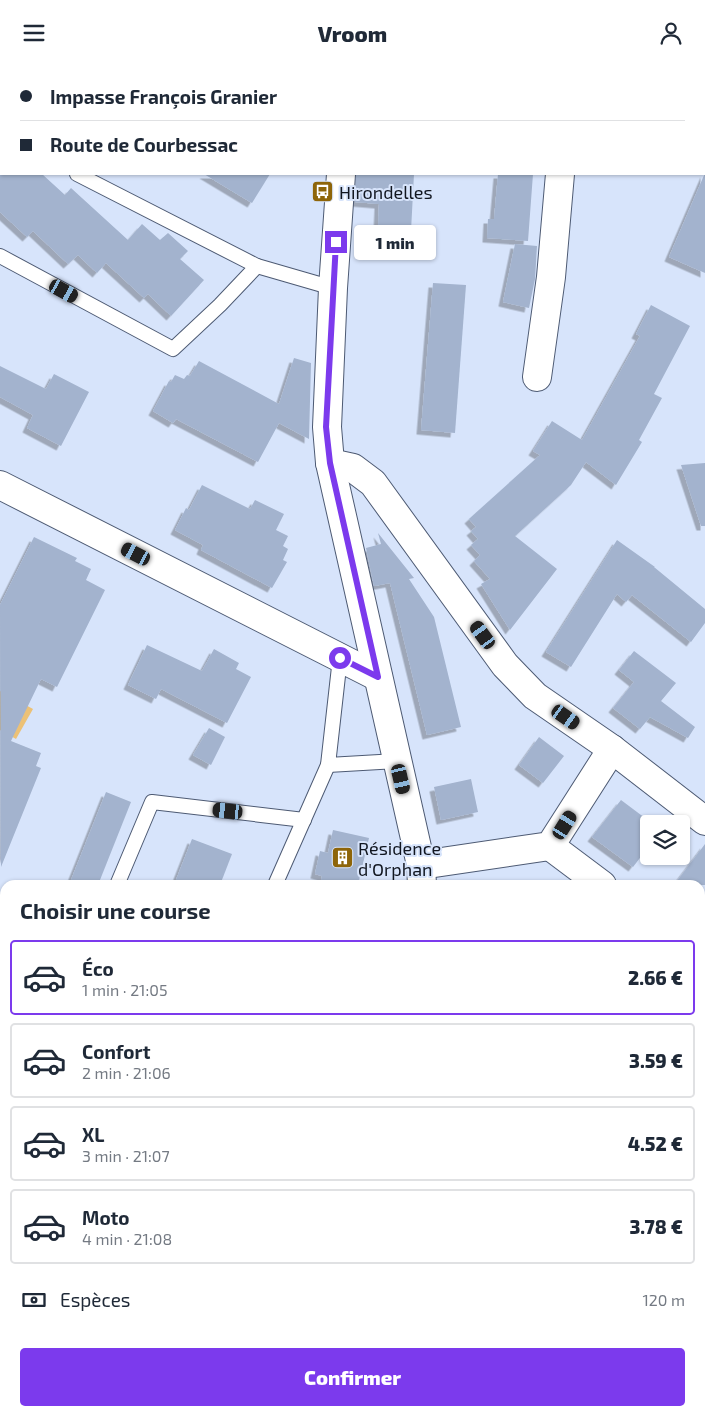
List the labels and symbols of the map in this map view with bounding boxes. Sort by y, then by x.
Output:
bus stop icon: Hirondelles [311,180,335,204]
place label: Hirondelles [339,181,433,203]
callout: 1 min [354,225,436,259]
route end [325,231,347,253]
car [47,277,80,305]
car [119,541,152,567]
car [468,618,497,652]
route start [329,647,351,669]
car [549,702,582,732]
car [390,763,411,795]
car [212,802,243,820]
car [550,808,579,842]
place label: Résidence d'Orphan [358,837,441,880]
building icon: Résidence d'Orphan [330,846,354,870]

